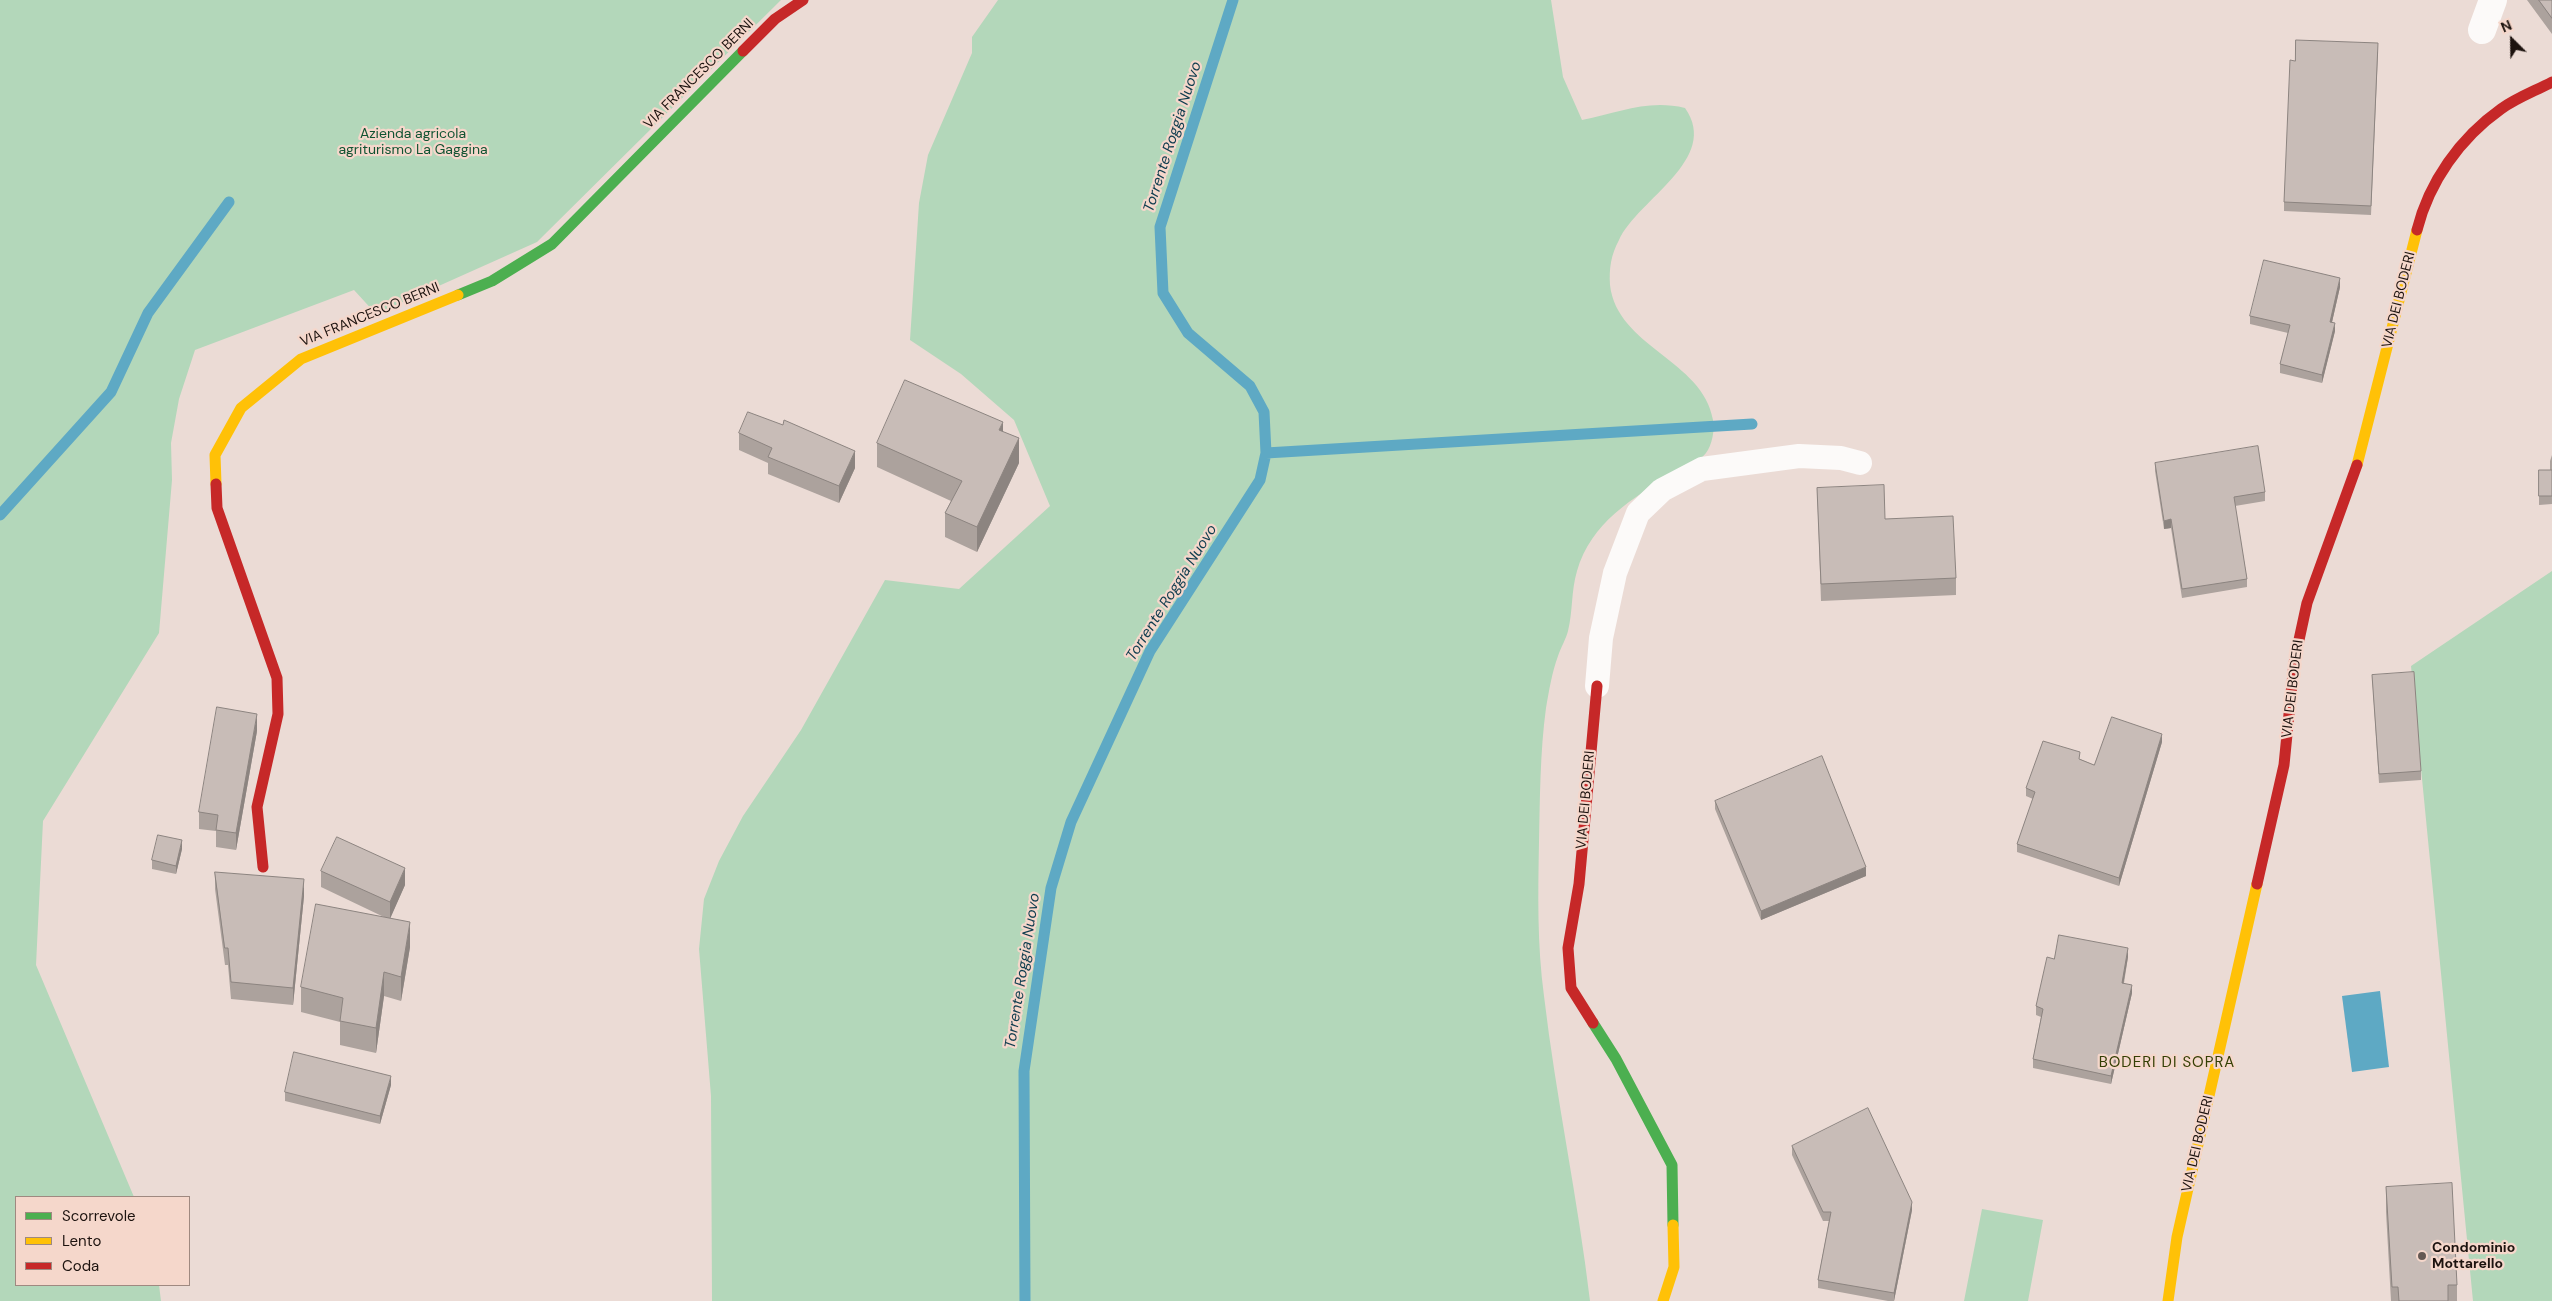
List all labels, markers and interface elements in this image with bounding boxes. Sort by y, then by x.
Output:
street label: VIA FRANCESCO BERNI [640,15,758,133]
north arrow [2487,15,2537,65]
text: N [2498,16,2514,36]
water label: Torrente Roggia Nuovo [1140,60,1206,214]
park label: Azienda agricola agriturismo La Gaggina [338,126,488,158]
street label: VIA DEI BODERI [2379,250,2419,350]
street label: VIA FRANCESCO BERNI [298,279,442,351]
water label: Torrente Roggia Nuovo [1123,522,1221,664]
street label: VIA DEI BODERI [2279,639,2307,739]
street label: VIA DEI BODERI [1573,750,1599,850]
water label: Torrente Roggia Nuovo [1002,892,1044,1050]
district label: BODERI DI SOPRA [2097,1054,2237,1072]
street label: VIA DEI BODERI [2179,1094,2217,1194]
legend [15,1196,190,1286]
text: Scorrevole [62,1206,136,1226]
text: Lento [62,1231,101,1251]
place label: Condominio Mottarello [2432,1240,2515,1272]
marker: Condominio Mottarello [2416,1250,2428,1262]
text: Coda [62,1256,99,1276]

